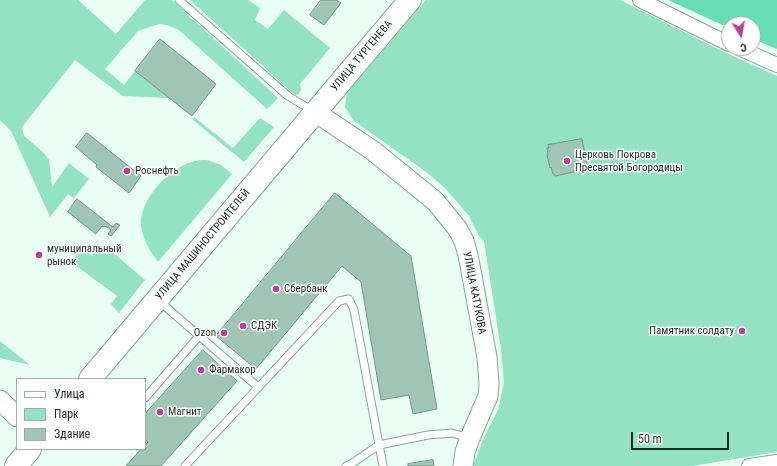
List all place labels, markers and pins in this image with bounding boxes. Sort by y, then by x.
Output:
place label: Церковь Покрова Пресвятой Богородицы [575,148,683,174]
marker: Церковь Покрова Пресвятой Богородицы [562,156,572,166]
place label: Роснефть [135,164,179,178]
marker: Роснефть [122,166,132,176]
place label: муниципальный рынок [47,242,122,268]
marker: муниципальный рынок [34,250,44,260]
place label: Сбербанк [284,282,328,296]
marker: Сбербанк [271,284,281,294]
place label: СДЭК [251,319,277,333]
marker: СДЭК [238,321,248,331]
place label: Памятник солдату [649,324,734,338]
place label: Ozon [194,326,216,340]
marker: Памятник солдату [737,326,747,336]
marker: Ozon [219,328,229,338]
place label: Фармакор [209,363,256,377]
marker: Фармакор [196,365,206,375]
place label: Магнит [168,405,202,419]
marker: Магнит [155,407,165,417]

